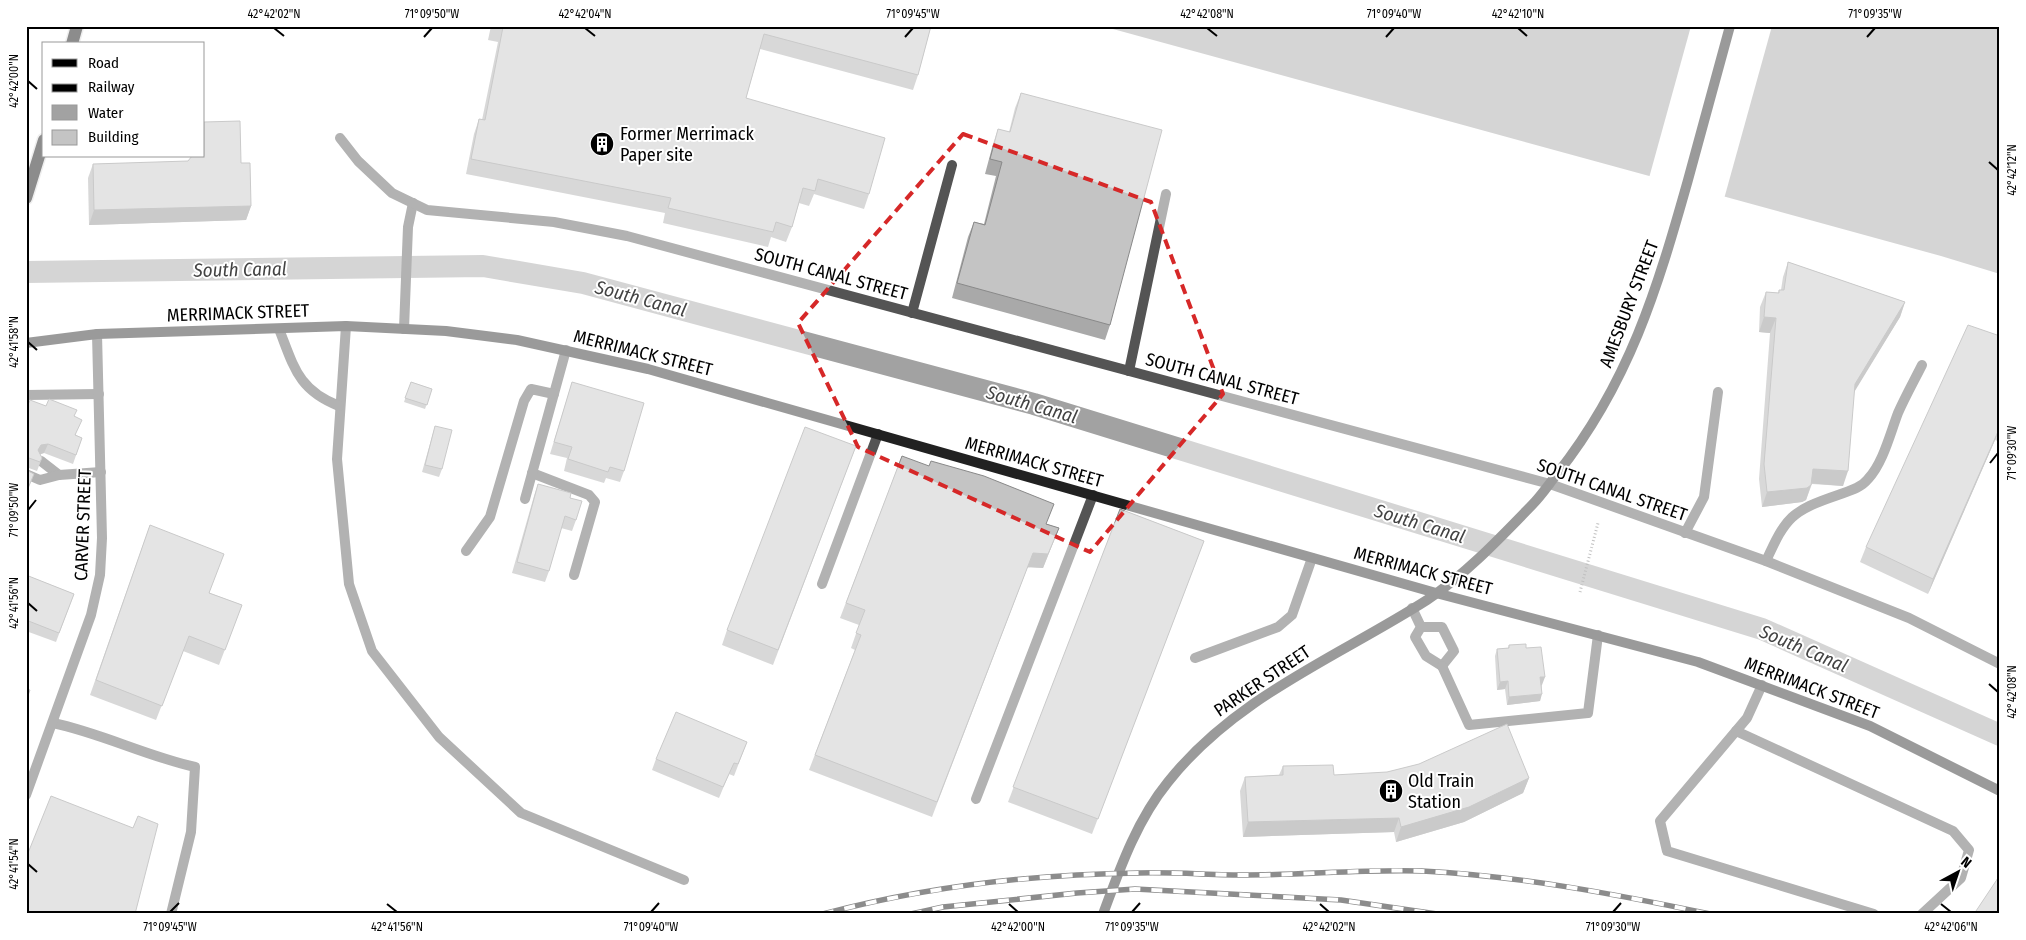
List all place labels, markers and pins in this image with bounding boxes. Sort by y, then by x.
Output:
place label: Former Merrimack Paper site [620,123,754,166]
building icon: Former Merrimack Paper site [589,131,615,157]
place label: Old Train Station [1408,770,1474,813]
building icon: Old Train Station [1378,778,1404,804]

